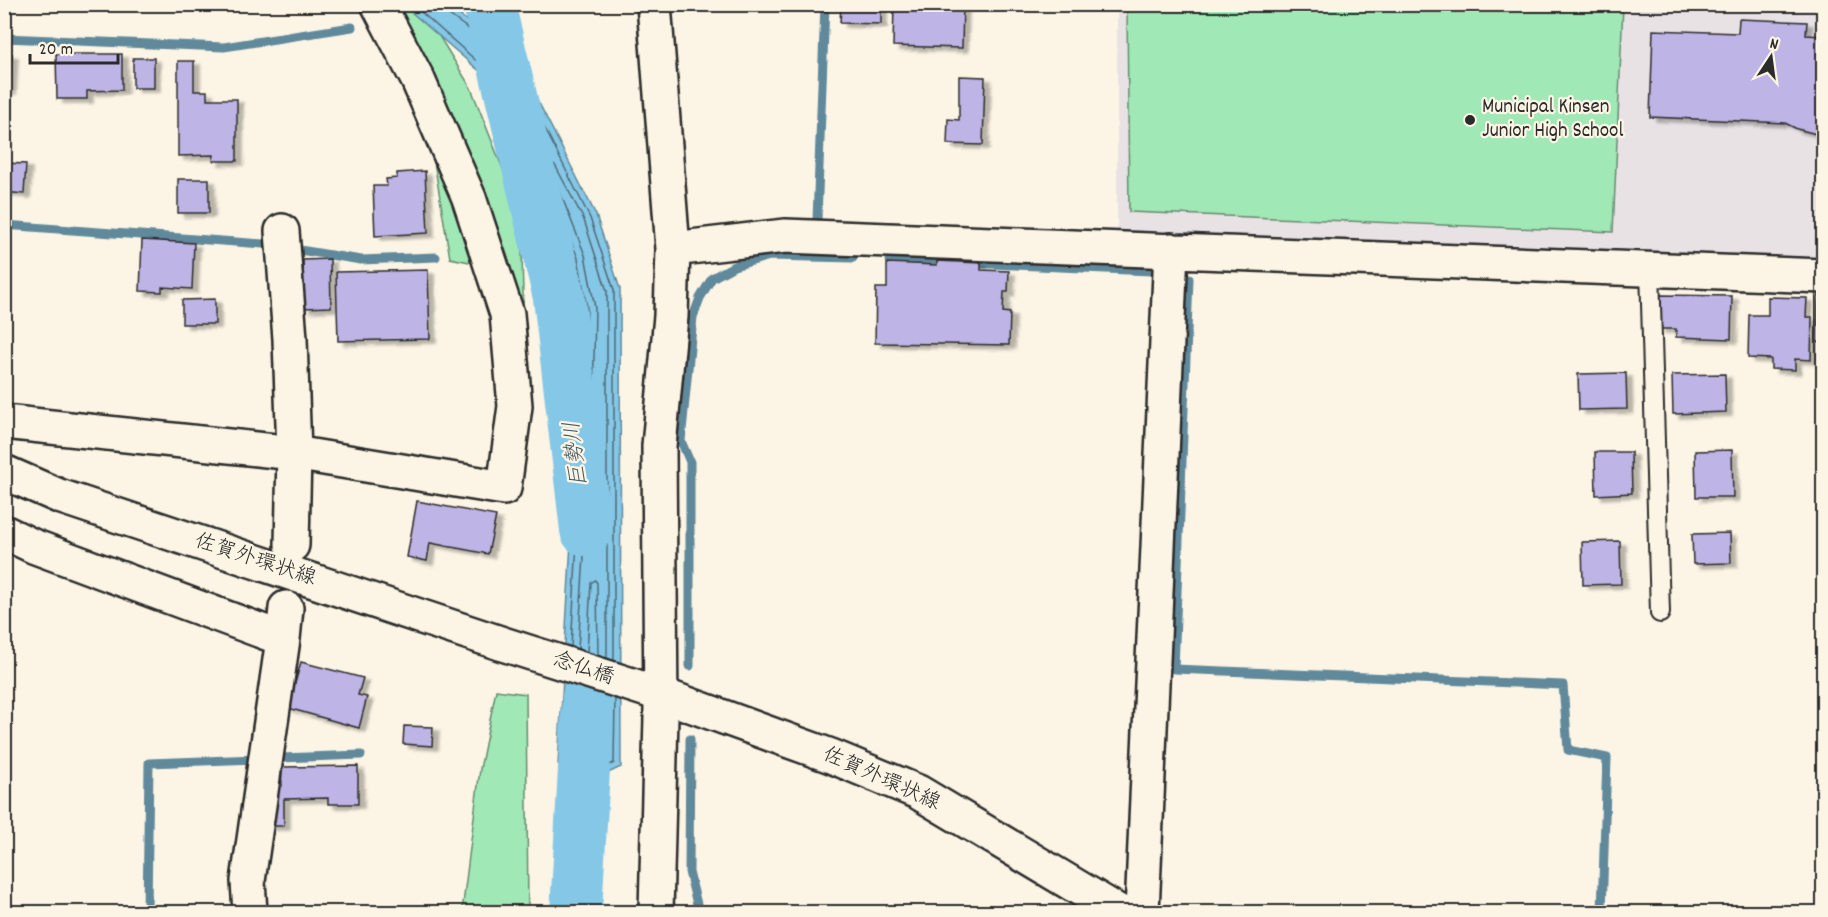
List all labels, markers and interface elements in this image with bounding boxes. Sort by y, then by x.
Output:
scale bar [30,27,118,65]
north arrow [1741,27,1801,87]
text: N [1767,33,1780,57]
text: 20 m [39,38,73,63]
place label: Municipal Kinsen Junior High School [1482,93,1623,147]
marker: Municipal Kinsen Junior High School [1463,113,1477,127]
water label: 巨勢川 [558,419,596,489]
street label: 佐賀外環状線 [190,527,320,595]
street label: 念仏橋 [548,646,618,694]
street label: 佐賀外環状線 [817,741,945,819]

